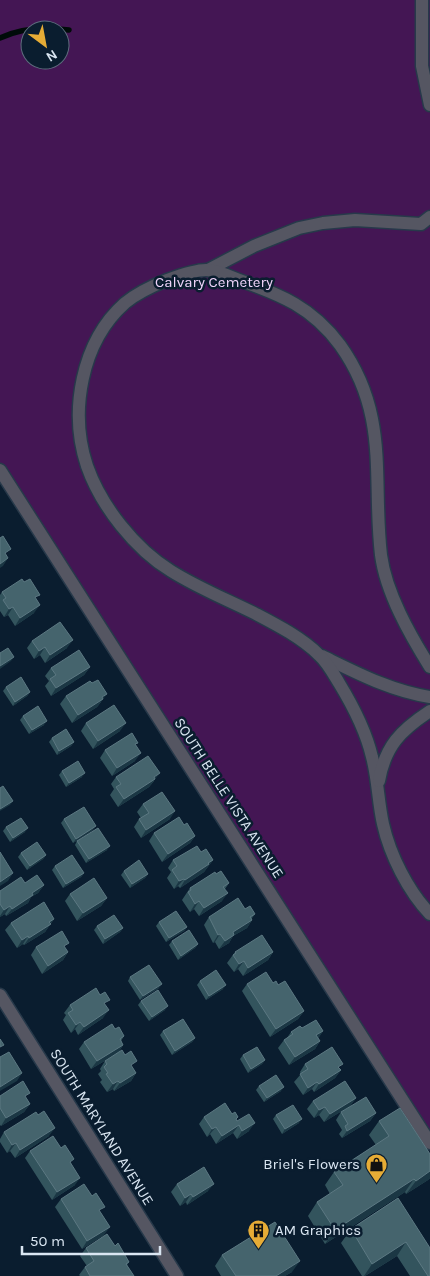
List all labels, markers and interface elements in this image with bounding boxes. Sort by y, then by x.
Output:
north arrow [20,20,70,70]
text: N [43,46,60,65]
park label: Calvary Cemetery [155,273,273,291]
street label: SOUTH BELLE VISTA AVENUE [170,714,288,882]
street label: SOUTH MARYLAND AVENUE [46,1045,158,1209]
shop icon: Briel's Flowers [364,1152,388,1183]
place label: Briel's Flowers [263,1155,360,1173]
building icon: AM Graphics [247,1218,271,1249]
place label: AM Graphics [275,1221,361,1239]
scale bar [22,1224,160,1256]
text: 50 m [30,1232,65,1250]

